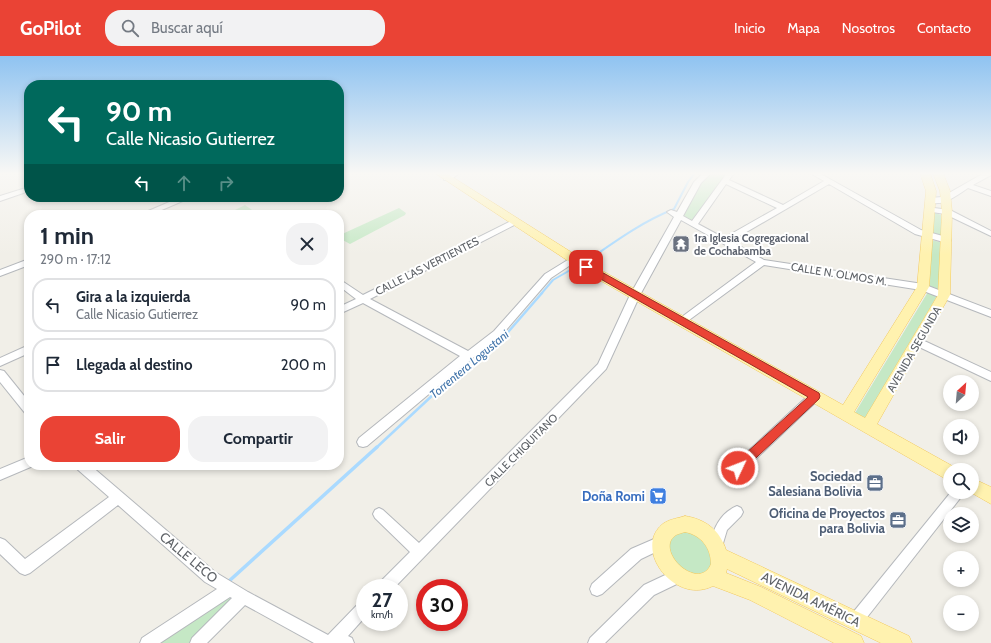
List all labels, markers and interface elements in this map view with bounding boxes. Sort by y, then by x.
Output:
search box [105,10,385,46]
text: GoPilot [20,17,81,40]
icon: search [119,17,141,39]
text: Buscar aquí [151,19,223,37]
text: Inicio [734,19,765,37]
text: Mapa [787,19,820,37]
text: Nosotros [842,19,895,37]
text: Contacto [917,19,971,37]
text: 90 m [106,94,172,128]
icon: left [40,96,92,148]
text: Calle Nicasio Gutierrez [106,128,275,150]
icon: left [131,172,153,194]
icon: ahead [173,172,195,194]
icon: right [215,172,237,194]
text: 1 min [40,221,94,250]
button: close [286,223,328,265]
place label: 1ra Iglesia Cogregacional de Cochabamba [694,231,809,258]
street label: CALLE LAS VERTIENTES [373,234,482,298]
temple icon: 1ra Iglesia Cogregacional de Cochabamba [671,234,691,254]
pin [569,250,603,284]
text: 290 m · 17:12 [40,251,111,267]
icon: arrive [575,256,597,278]
street label: CALLE N. OLMOS M. [790,259,888,289]
text: Gira a la izquierda [76,288,190,306]
icon: left [42,294,64,316]
text: 90 m [290,296,326,314]
street label: AVENIDA SEGUNDA [884,303,944,394]
text: Calle Nicasio Gutierrez [76,306,198,322]
water label: Torrentera Logustani [426,326,512,401]
icon: arrive [42,354,64,376]
text: Llegada al destino [76,356,192,374]
text: 200 m [281,356,326,374]
north arrow [943,375,979,411]
map controls [943,375,979,631]
street label: CALLE CHIQUITANO [481,410,561,490]
button: Salir [40,416,180,462]
button: Compartir [188,416,328,462]
button: sound [943,419,979,455]
position arrow [717,447,759,489]
button: search [943,463,979,499]
place label: Sociedad Salesiana Bolivia [768,468,863,499]
office icon: Sociedad Salesiana Bolivia [865,473,885,493]
supermarket icon: Doña Romi [648,486,668,506]
place label: Doña Romi [582,488,645,504]
place label: Oficina de Proyectos para Bolivia [769,505,886,536]
button: layers [943,507,979,543]
office icon: Oficina de Proyectos para Bolivia [888,510,908,530]
street label: CALLE LECO [157,528,221,586]
button: + [943,551,979,587]
street label: AVENIDA AMÉRICA [759,567,864,630]
speed limit sign: 30 [416,579,468,631]
text: 27 [372,588,392,612]
button: − [943,595,979,631]
text: km/h [371,608,393,621]

